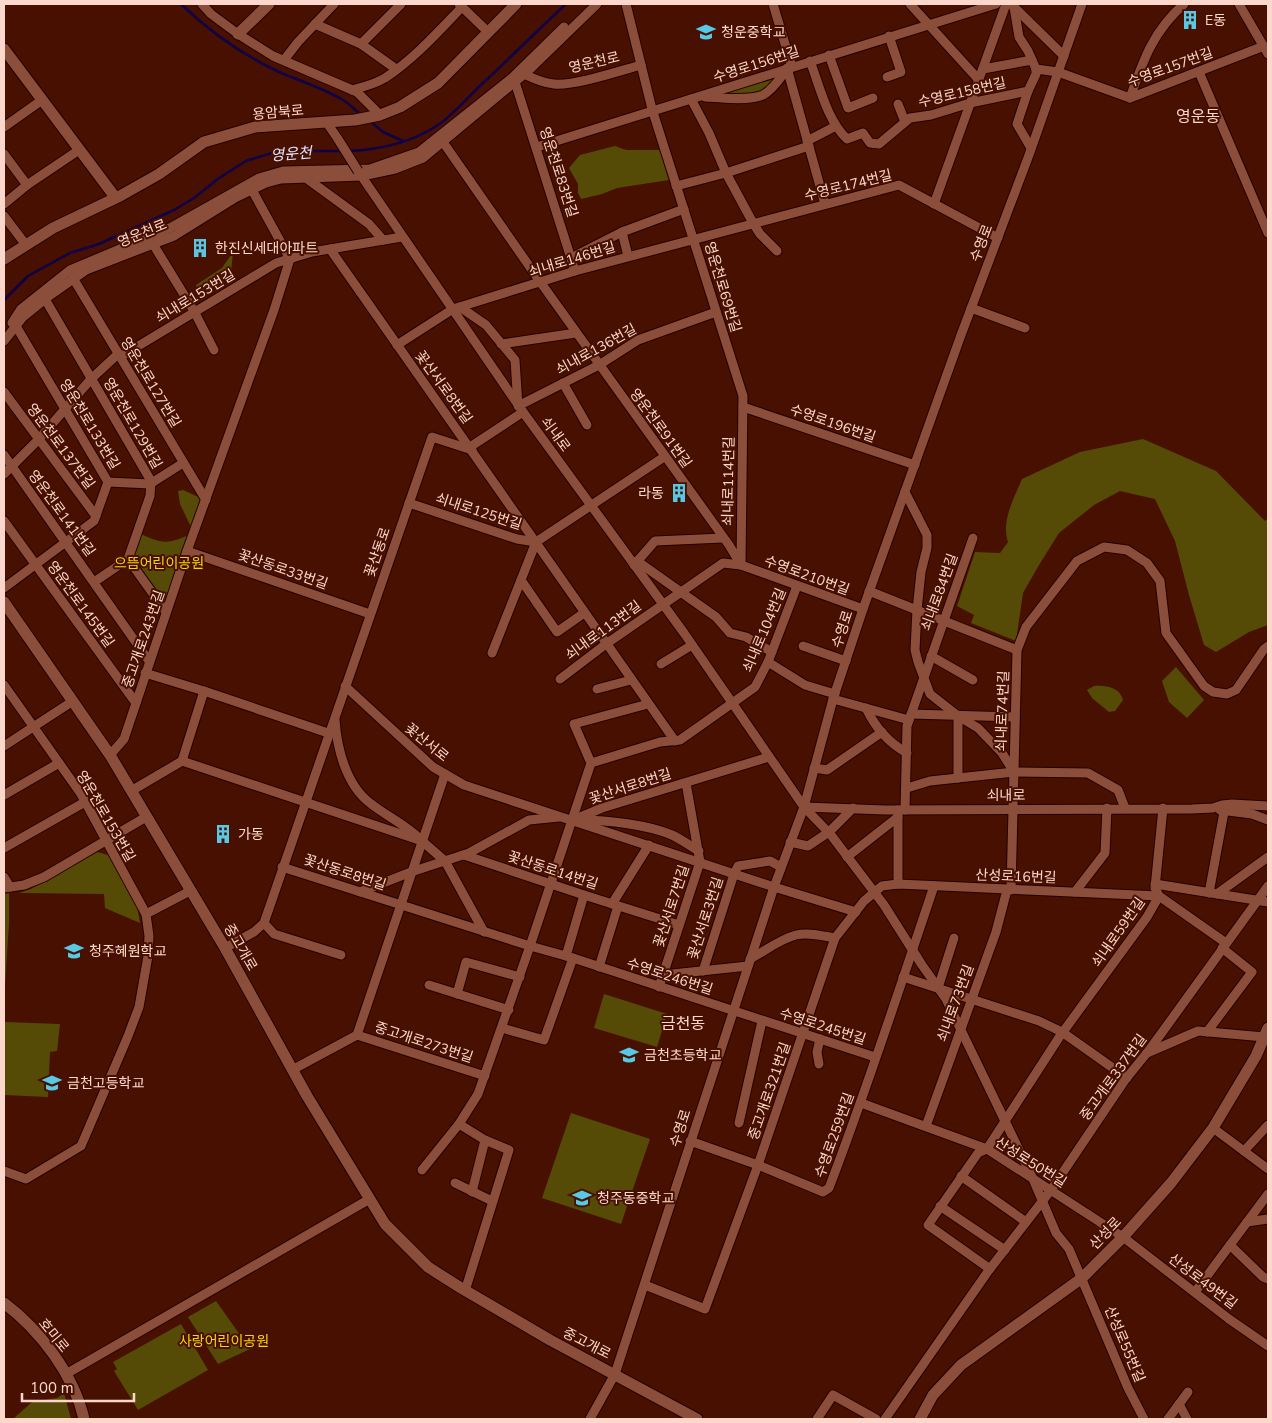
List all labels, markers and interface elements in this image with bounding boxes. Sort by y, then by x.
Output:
building icon: E동 [1179,9,1201,31]
place label: E동 [1205,11,1226,30]
school or university icon: 청운중학교 [695,21,717,43]
place label: 청운중학교 [721,23,786,42]
street label: 수영로156번길 [711,42,802,87]
street label: 수영로157번길 [1125,43,1216,92]
street label: 영운천로 [567,47,621,78]
street label: 수영로158번길 [916,73,1008,112]
street label: 용암북로 [252,101,305,124]
district label: 영운동 [1176,106,1220,128]
street label: 영운천로83번길 [535,124,582,220]
water label: 영운천 [270,142,315,165]
street label: 수영로174번길 [802,165,894,206]
street label: 영운천로 [115,215,170,252]
street label: 수영로 [966,222,997,265]
building icon: 한진신세대아파트 [189,237,211,259]
street label: 쇠내로146번길 [527,237,618,282]
place label: 한진신세대아파트 [215,239,318,258]
street label: 영운천로69번길 [700,239,745,335]
street label: 쇠내로153번길 [152,265,239,328]
street label: 쇠내로136번길 [552,319,640,379]
street label: 영운천로127번길 [116,333,185,431]
street label: 꽃산서로8번길 [411,347,476,428]
street label: 영운천로129번길 [99,374,166,472]
street label: 영운천로133번길 [55,375,124,473]
street label: 영운천로91번길 [625,385,696,472]
street label: 영운천로137번길 [22,400,99,493]
street label: 수영로196번길 [787,400,878,447]
street label: 쇠내로 [537,413,575,456]
street label: 쇠내로114번길 [718,436,739,526]
street label: 영운천로141번길 [24,466,99,560]
building icon: 라동 [668,482,690,504]
place label: 라동 [638,484,664,503]
street label: 쇠내로125번길 [433,489,524,534]
street label: 꽃산동로 [360,525,395,580]
street label: 꽃산동로33번길 [235,545,330,594]
street label: 수영로210번길 [761,551,852,600]
street label: 쇠내로84번길 [917,551,962,634]
park label: 으뜸어린이공원 [114,554,204,573]
street label: 영운천로145번길 [43,557,118,651]
street label: 쇠내로104번길 [738,585,791,675]
street label: 중고개로243번길 [118,588,169,691]
street label: 쇠내로113번길 [561,596,645,664]
street label: 수영로 [827,608,858,650]
street label: 쇠내로74번길 [992,670,1013,752]
street label: 꽃산서로 [401,719,453,766]
street label: 꽃산서로8번길 [586,764,674,809]
street label: 영운천로153번길 [72,767,139,865]
street label: 쇠내로 [987,786,1025,805]
building icon: 가동 [212,823,234,845]
place label: 가동 [238,825,264,844]
street label: 꽃산동로14번길 [505,847,601,894]
street label: 꽃산동로8번길 [301,850,389,895]
street label: 꽃산서로7번길 [649,862,694,950]
street label: 산성로16번길 [975,866,1057,887]
street label: 꽃산서로3번길 [683,874,728,962]
street label: 쇠내로59번길 [1087,894,1149,971]
street label: 중고개로 [219,920,262,974]
school or university icon: 청주혜원학교 [63,940,85,962]
place label: 청주혜원학교 [89,942,166,961]
street label: 수영로246번길 [624,954,715,999]
street label: 쇠내로73번길 [933,962,978,1045]
street label: 수영로245번길 [777,1004,868,1049]
district label: 금천동 [661,1013,705,1035]
street label: 중고개로273번길 [372,1018,476,1067]
street label: 중고개로337번길 [1076,1030,1151,1124]
street label: 중고개로321번길 [744,1040,795,1143]
school or university icon: 금천초등학교 [618,1044,640,1066]
place label: 금천초등학교 [644,1046,721,1065]
school or university icon: 금천고등학교 [41,1072,63,1094]
place label: 금천고등학교 [67,1074,144,1093]
street label: 수영로259번길 [810,1090,859,1181]
street label: 수영로 [665,1107,696,1149]
street label: 산성로50번길 [991,1133,1070,1192]
school or university icon: 청주동중학교 [571,1187,593,1209]
place label: 청주동중학교 [597,1189,674,1208]
street label: 산성로 [1085,1213,1126,1254]
street label: 산성로49번길 [1165,1249,1241,1313]
street label: 산성로55번길 [1100,1303,1149,1385]
street label: 호미로 [34,1314,73,1356]
street label: 중고개로 [560,1323,614,1364]
park label: 사랑어린이공원 [179,1332,269,1351]
scale bar [22,1370,135,1402]
text: 100 m [30,1378,74,1398]

